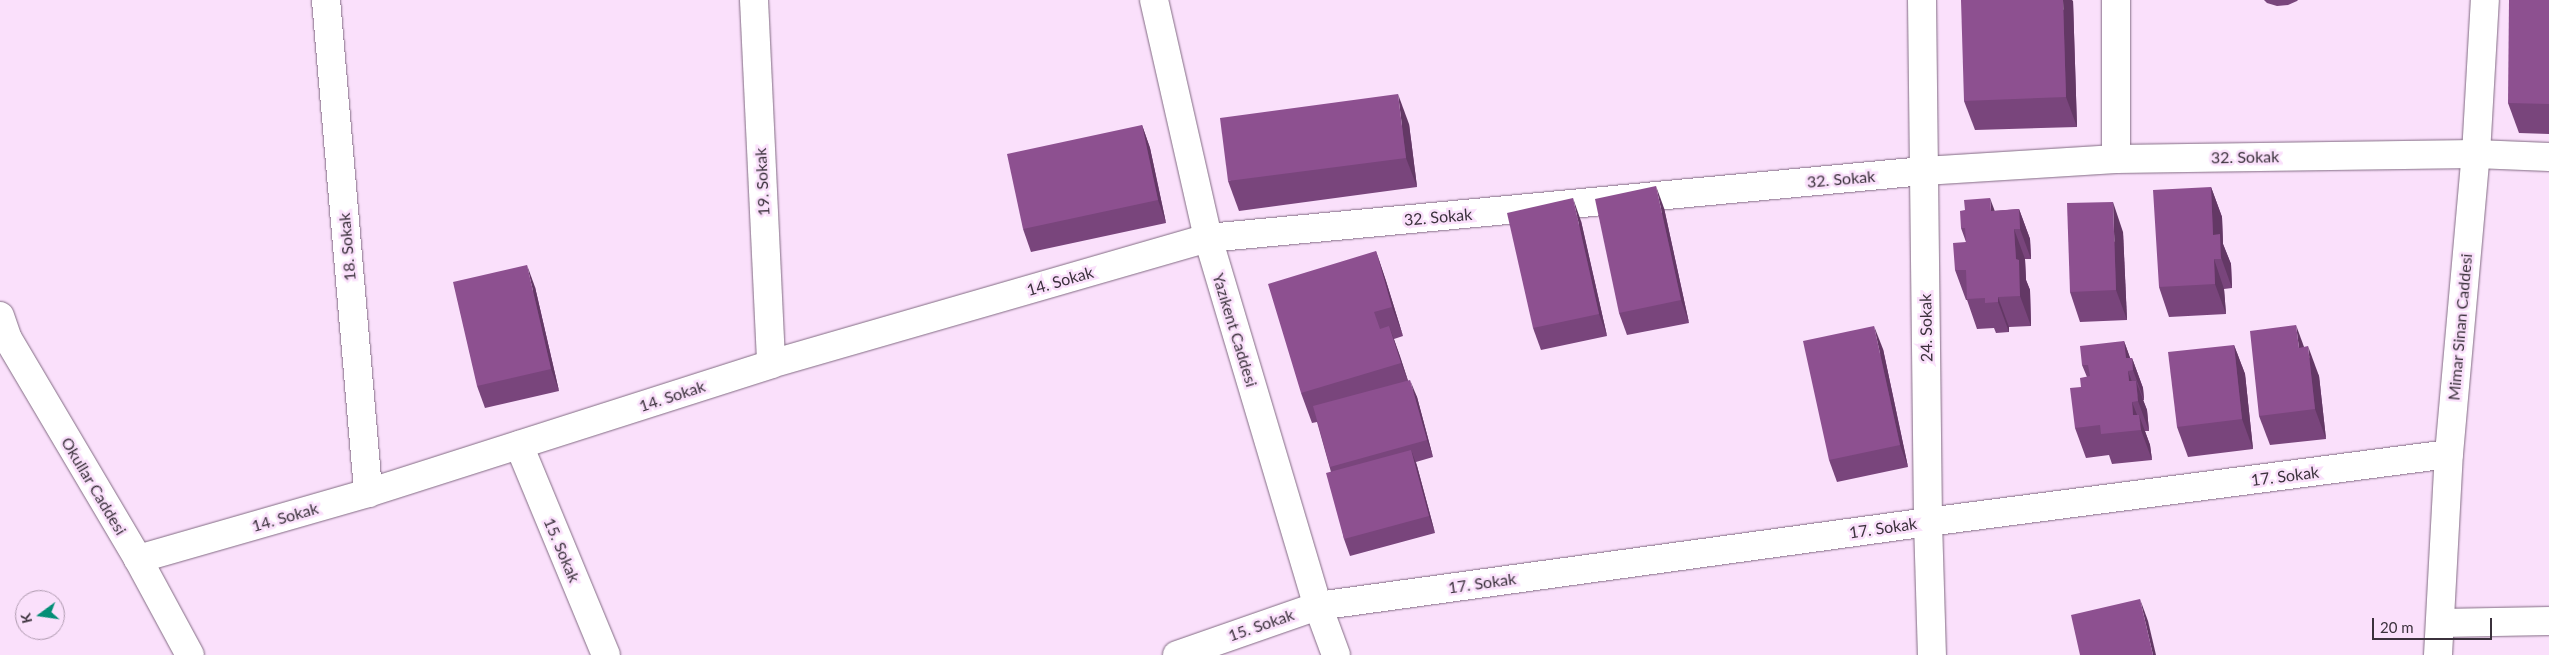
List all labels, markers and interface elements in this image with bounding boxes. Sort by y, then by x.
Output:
street label: 19. Sokak [751,147,773,217]
street label: 32. Sokak [2211,147,2279,167]
street label: 32. Sokak [1806,166,1876,192]
street label: 32. Sokak [1403,204,1473,230]
street label: 18. Sokak [334,212,360,282]
street label: Mimar Sinan Caddesi [2444,253,2476,401]
street label: 14. Sokak [1025,262,1095,300]
street label: Yazıkent Caddesi [1209,271,1261,389]
street label: 24. Sokak [1916,294,1936,362]
street label: 14. Sokak [637,376,707,416]
street label: Okullar Caddesi [57,434,131,538]
street label: 17. Sokak [2250,462,2320,490]
street label: 14. Sokak [250,498,320,536]
street label: 17. Sokak [1848,514,1918,542]
street label: 15. Sokak [540,515,584,585]
street label: 17. Sokak [1447,569,1517,597]
north arrow [15,590,65,640]
street label: 15. Sokak [1226,605,1296,645]
scale bar [2374,608,2494,640]
text: K [17,612,35,625]
text: 20 m [2380,618,2414,636]

